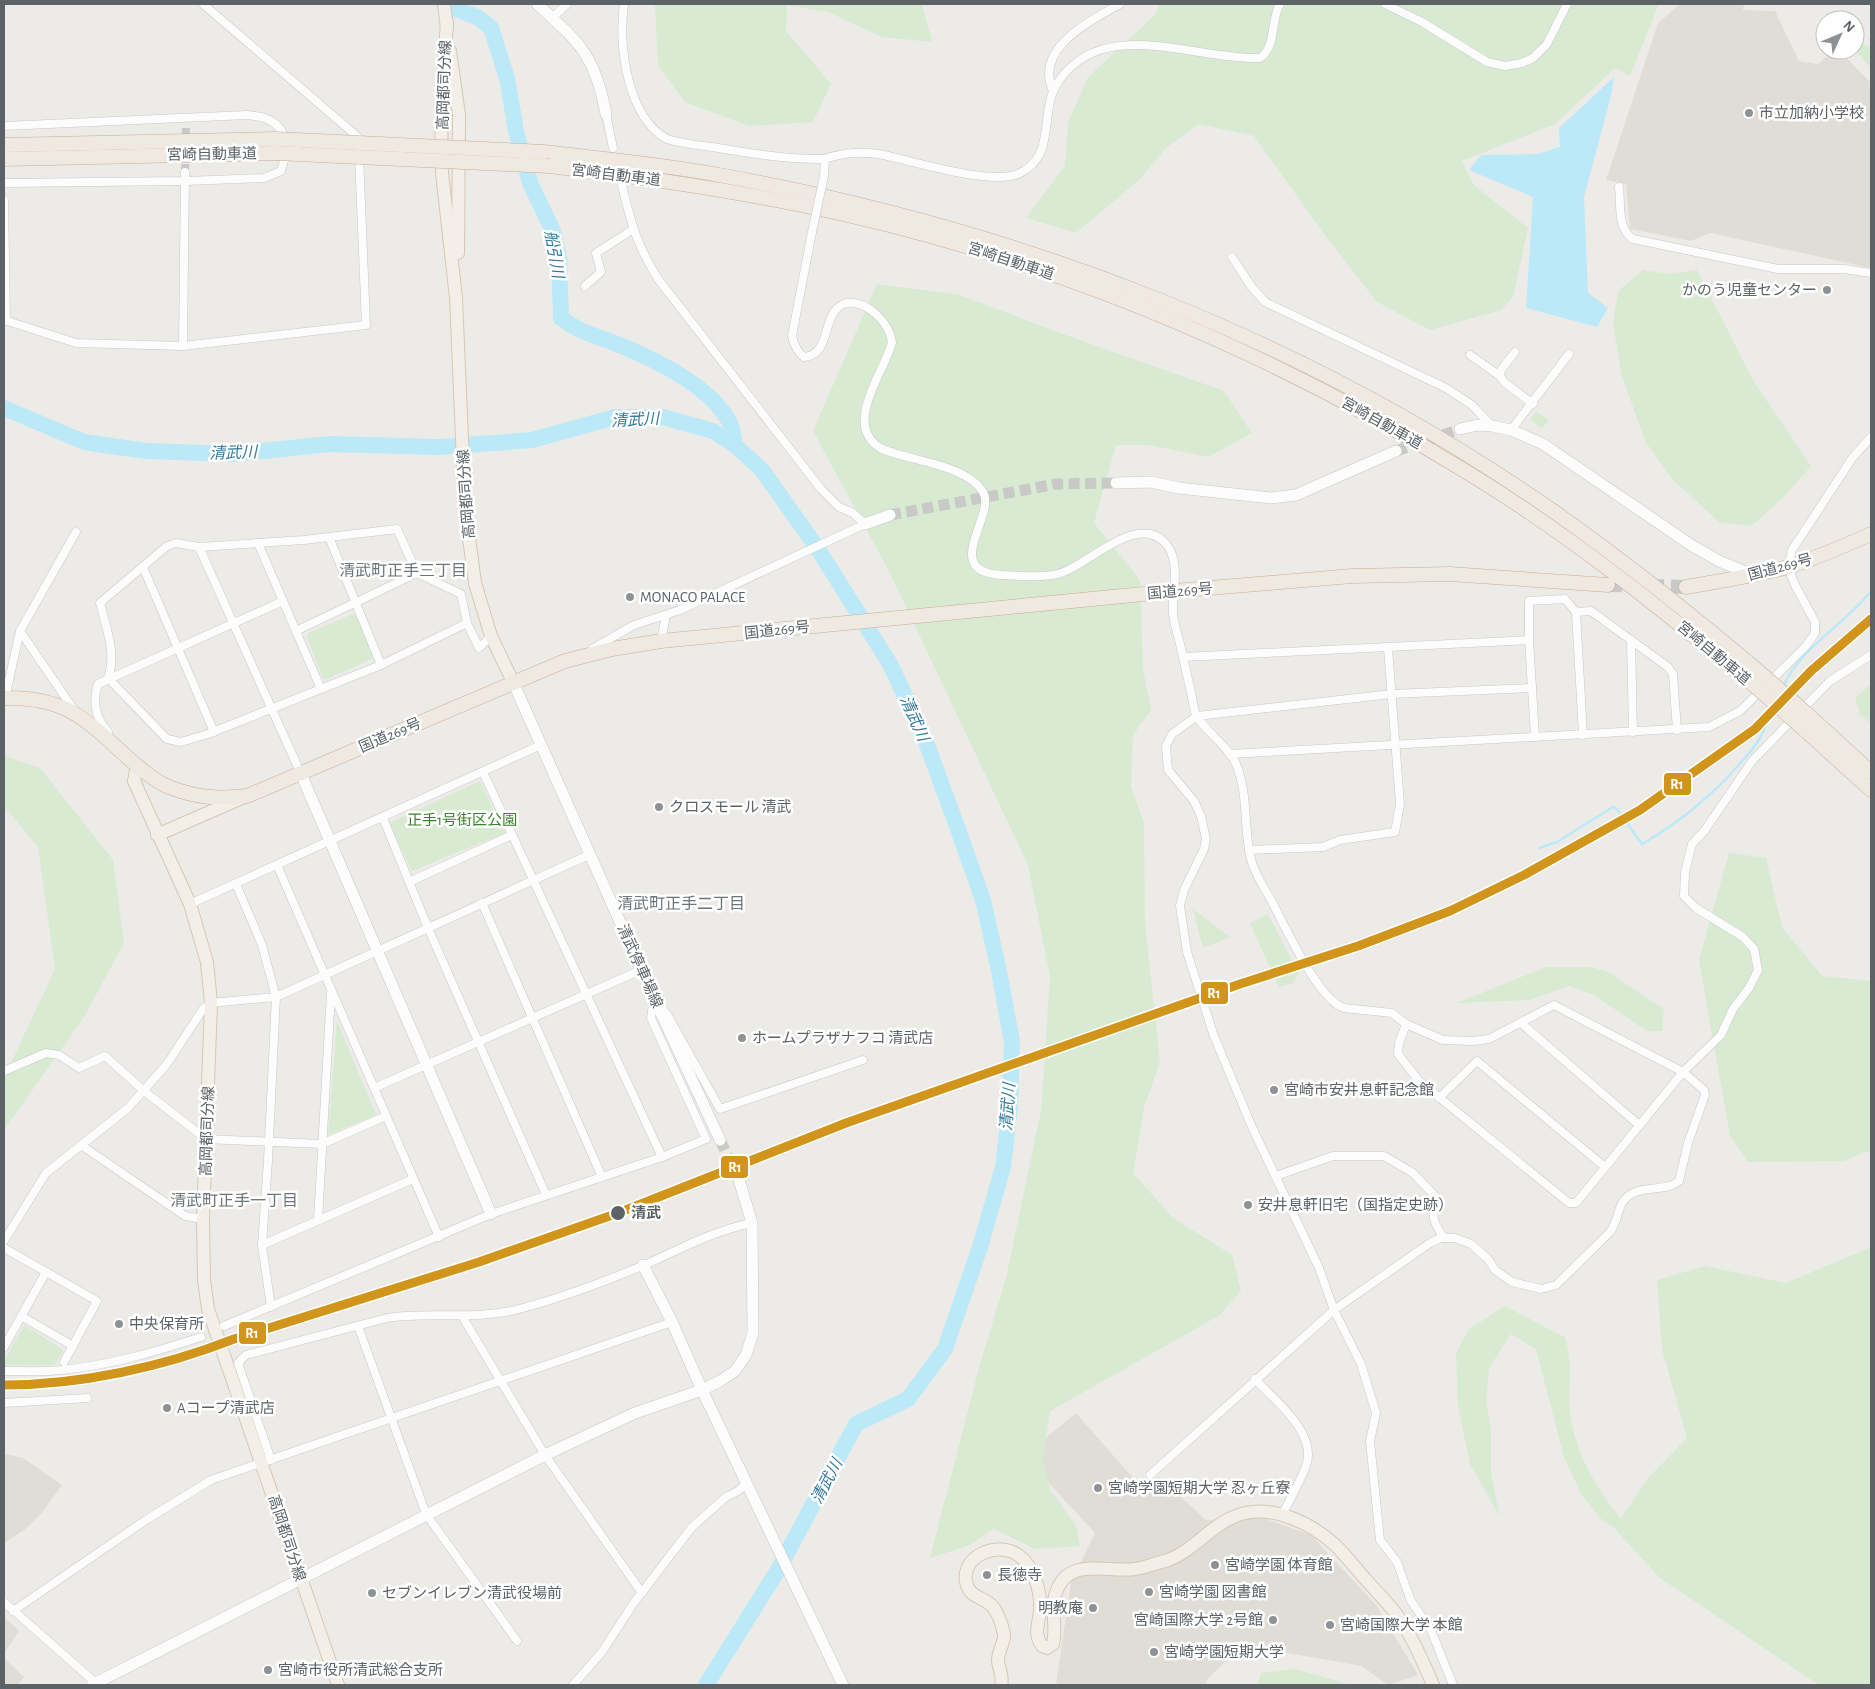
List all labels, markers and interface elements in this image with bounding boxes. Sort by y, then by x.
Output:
north arrow [1815,10,1865,60]
text: N [1840,18,1857,35]
street label: 高岡都司分線 [434,40,454,130]
place label: 市立加納小学校 [1759,105,1864,121]
marker: 市立加納小学校 [1743,107,1755,119]
street label: 宮崎自動車道 [167,145,257,163]
street label: 宮崎自動車道 [570,162,662,188]
water label: 船引川 [542,229,567,281]
street label: 宮崎自動車道 [966,239,1056,283]
place label: かのう児童センター [1682,282,1817,298]
marker: かのう児童センター [1821,284,1833,296]
street label: 宮崎自動車道 [1339,394,1425,452]
water label: 清武川 [611,410,661,429]
water label: 清武川 [209,443,259,462]
street label: 高岡都司分線 [455,449,477,539]
street label: 国道269号 [1746,551,1814,583]
district label: 清武町正手三丁目 [339,562,467,579]
street label: 国道269号 [1146,580,1214,602]
place label: MONACO PALACE [640,590,745,605]
marker: MONACO PALACE [624,591,636,603]
street label: 宮崎自動車道 [1674,618,1754,688]
street label: 国道269号 [743,619,811,641]
water label: 清武川 [897,693,933,745]
street label: 国道269号 [357,715,423,755]
line badge: R1 [1663,772,1692,796]
text: R1 [1670,778,1684,792]
place label: クロスモール 清武 [669,799,791,815]
marker: クロスモール 清武 [653,801,665,813]
park label: 正手1号街区公園 [407,812,517,828]
district label: 清武町正手二丁目 [617,895,745,912]
street label: 清武停車場線 [614,922,666,1010]
line badge: R1 [1200,981,1229,1005]
text: R1 [1207,987,1221,1001]
place label: ホームプラザナフコ 清武店 [752,1030,933,1046]
marker: ホームプラザナフコ 清武店 [736,1032,748,1044]
water label: 清武川 [997,1081,1018,1132]
place label: 宮崎市安井息軒記念館 [1284,1081,1434,1098]
marker: 宮崎市安井息軒記念館 [1268,1084,1280,1096]
street label: 高岡都司分線 [197,1086,217,1176]
line badge: R1 [720,1155,749,1179]
text: R1 [728,1161,742,1175]
district label: 清武町正手一丁目 [170,1192,298,1209]
place label: 安井息軒旧宅（国指定史跡） [1258,1196,1453,1213]
marker: 安井息軒旧宅（国指定史跡） [1242,1199,1254,1211]
marker: 清武 [609,1204,627,1222]
place label: 清武 [631,1205,661,1221]
place label: 中央保育所 [129,1316,204,1332]
marker: 中央保育所 [113,1318,125,1330]
line badge: R1 [238,1321,267,1345]
text: R1 [245,1327,259,1341]
place label: Aコープ清武店 [177,1400,275,1416]
marker: Aコープ清武店 [161,1402,173,1414]
water label: 清武川 [808,1454,846,1506]
place label: 宮崎学園短期大学 忍ヶ丘寮 [1108,1480,1290,1496]
marker: 宮崎学園短期大学 忍ヶ丘寮 [1092,1482,1104,1494]
street label: 高岡都司分線 [265,1493,309,1583]
place label: 宮崎学園 体育館 [1225,1557,1332,1573]
marker: 宮崎学園 体育館 [1209,1559,1221,1571]
place label: 長徳寺 [997,1567,1042,1583]
marker: 長徳寺 [981,1569,993,1581]
place label: 宮崎学園 図書館 [1159,1584,1266,1600]
place label: セブンイレブン清武役場前 [382,1585,562,1601]
marker: 宮崎学園 図書館 [1143,1586,1155,1598]
marker: セブンイレブン清武役場前 [366,1587,378,1599]
place label: 明教庵 [1038,1600,1083,1616]
marker: 明教庵 [1087,1602,1099,1614]
place label: 宮崎国際大学 2号館 [1134,1612,1263,1628]
marker: 宮崎国際大学 2号館 [1267,1614,1279,1626]
place label: 宮崎国際大学 本館 [1340,1617,1462,1633]
marker: 宮崎国際大学 本館 [1324,1619,1336,1631]
place label: 宮崎学園短期大学 [1164,1644,1284,1660]
marker: 宮崎学園短期大学 [1148,1646,1160,1658]
place label: 宮崎市役所清武総合支所 [278,1662,443,1678]
marker: 宮崎市役所清武総合支所 [262,1664,274,1676]

